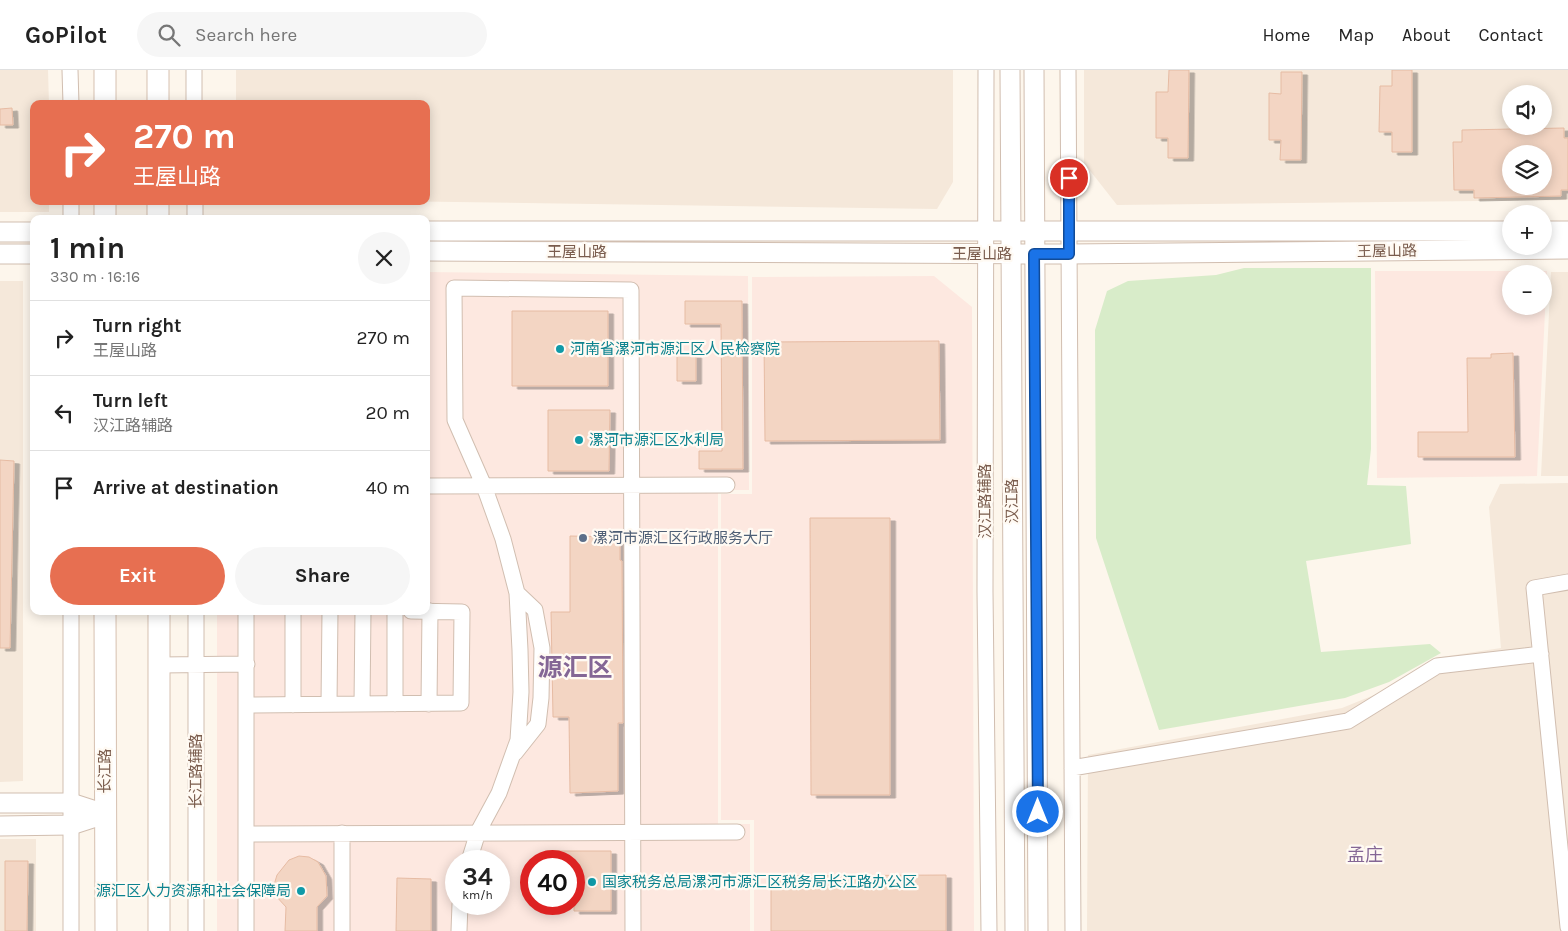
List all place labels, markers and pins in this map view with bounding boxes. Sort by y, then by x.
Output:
pin [1048,157,1090,199]
place label: 河南省漯河市源汇区人民检察院 [570,340,780,358]
marker: 河南省漯河市源汇区人民检察院 [554,343,566,355]
place label: 漯河市源汇区水利局 [589,431,724,449]
marker: 漯河市源汇区水利局 [573,434,585,446]
place label: 漯河市源汇区行政服务大厅 [593,529,773,547]
marker: 漯河市源汇区行政服务大厅 [577,532,589,544]
place label: 国家税务总局漯河市源汇区税务局长江路办公区 [602,873,917,891]
marker: 国家税务总局漯河市源汇区税务局长江路办公区 [586,876,598,888]
place label: 源汇区人力资源和社会保障局 [96,882,291,900]
marker: 源汇区人力资源和社会保障局 [295,885,307,897]

